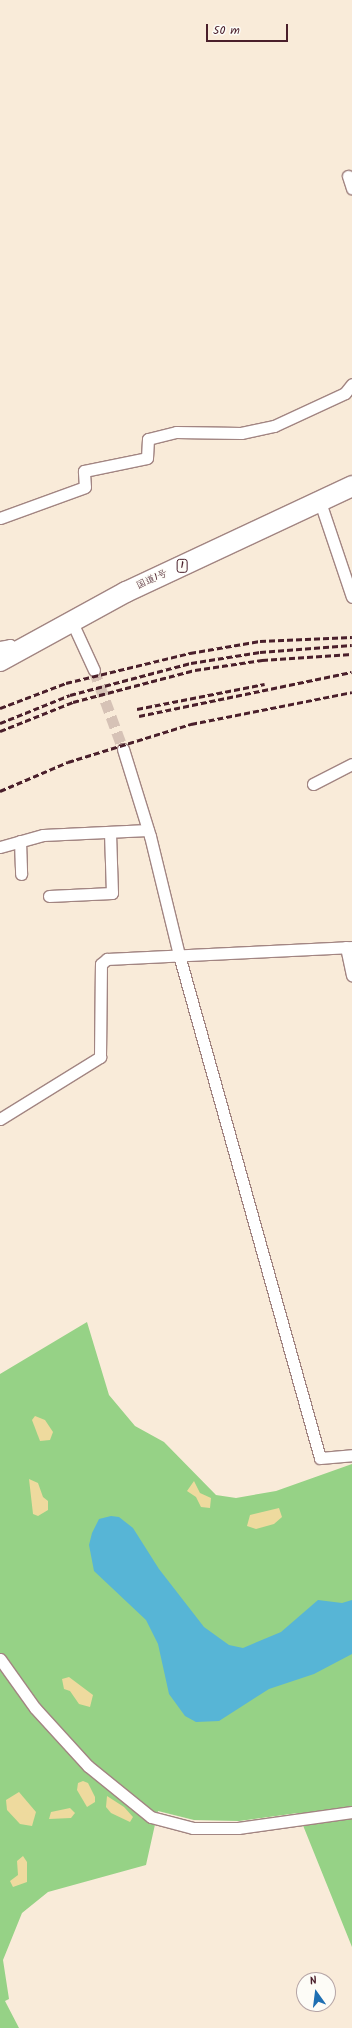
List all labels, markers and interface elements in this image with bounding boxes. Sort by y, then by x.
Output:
scale bar [208,16,290,42]
text: 50 m [213,21,240,40]
road number: 1 [176,559,188,573]
street label: 国道1号 [134,568,170,592]
north arrow [296,1972,336,2012]
text: N [308,1972,319,1991]

